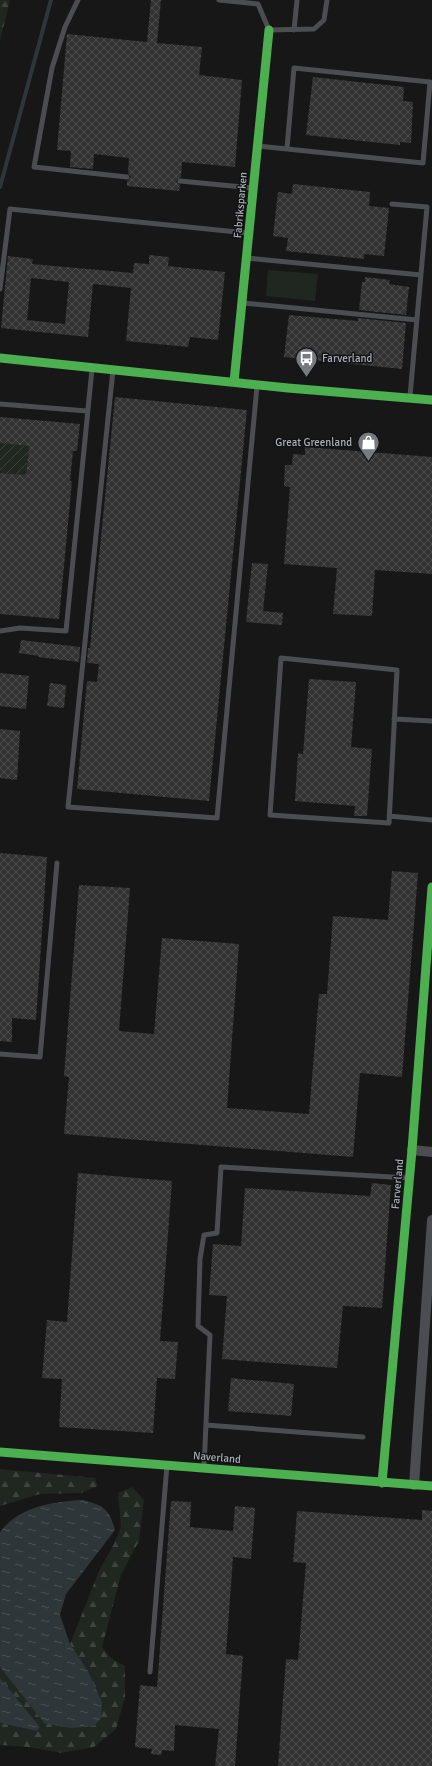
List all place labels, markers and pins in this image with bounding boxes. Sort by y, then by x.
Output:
bus stop icon: Farverland [293,345,319,378]
place label: Farverland [322,352,373,365]
shop icon: Great Greenland [355,429,381,462]
place label: Great Greenland [275,436,352,449]

